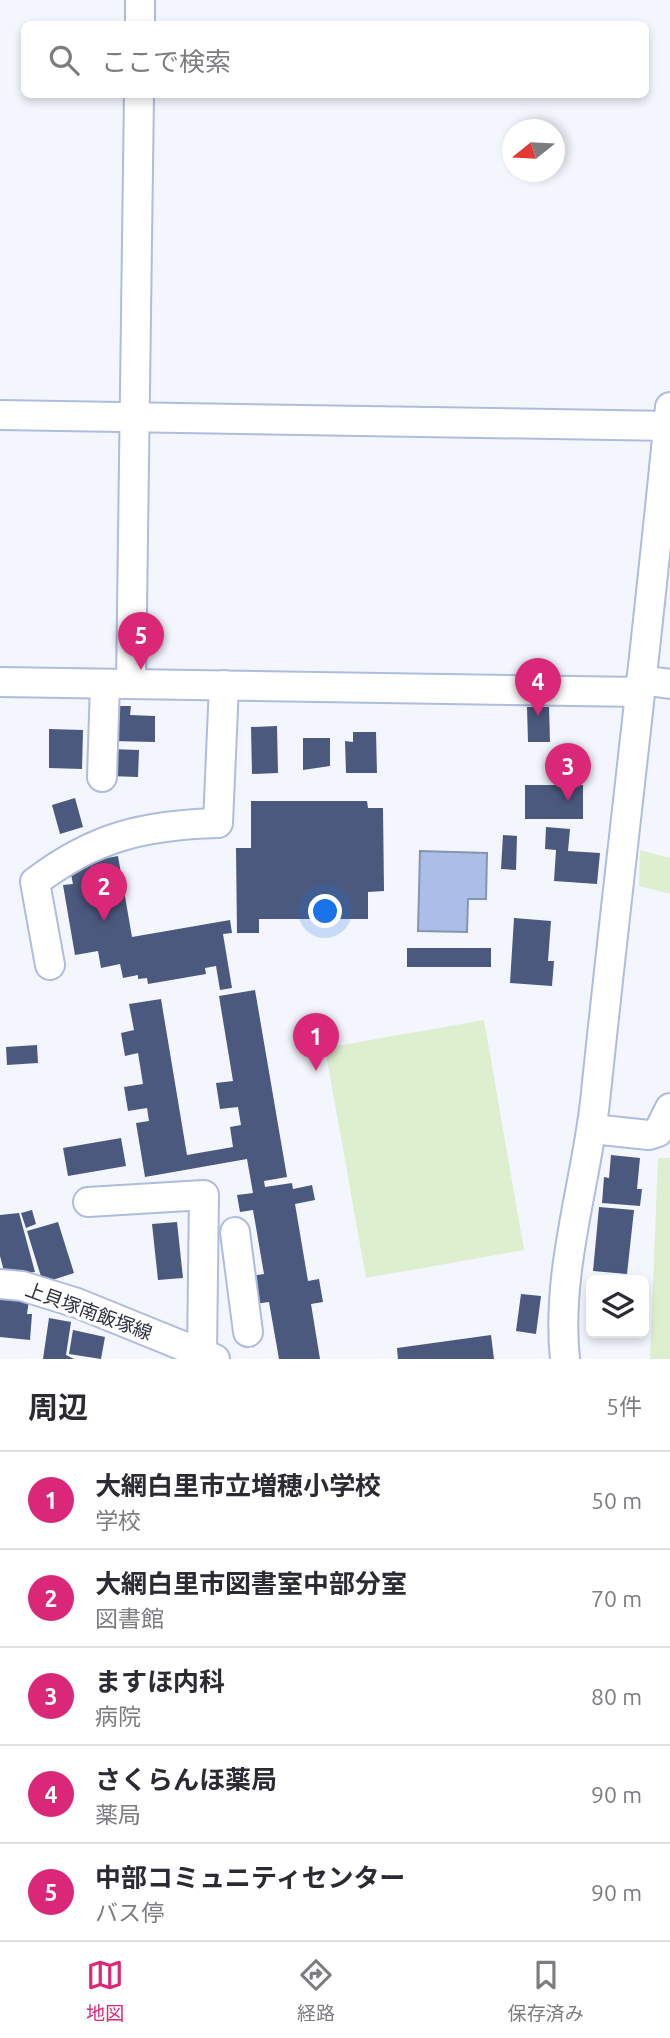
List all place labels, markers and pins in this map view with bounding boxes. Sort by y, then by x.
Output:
pin: 5 [118,612,164,670]
pin: 4 [515,658,561,716]
pin: 3 [545,743,591,801]
pin: 2 [81,863,127,921]
pin: 1 [293,1013,339,1071]

